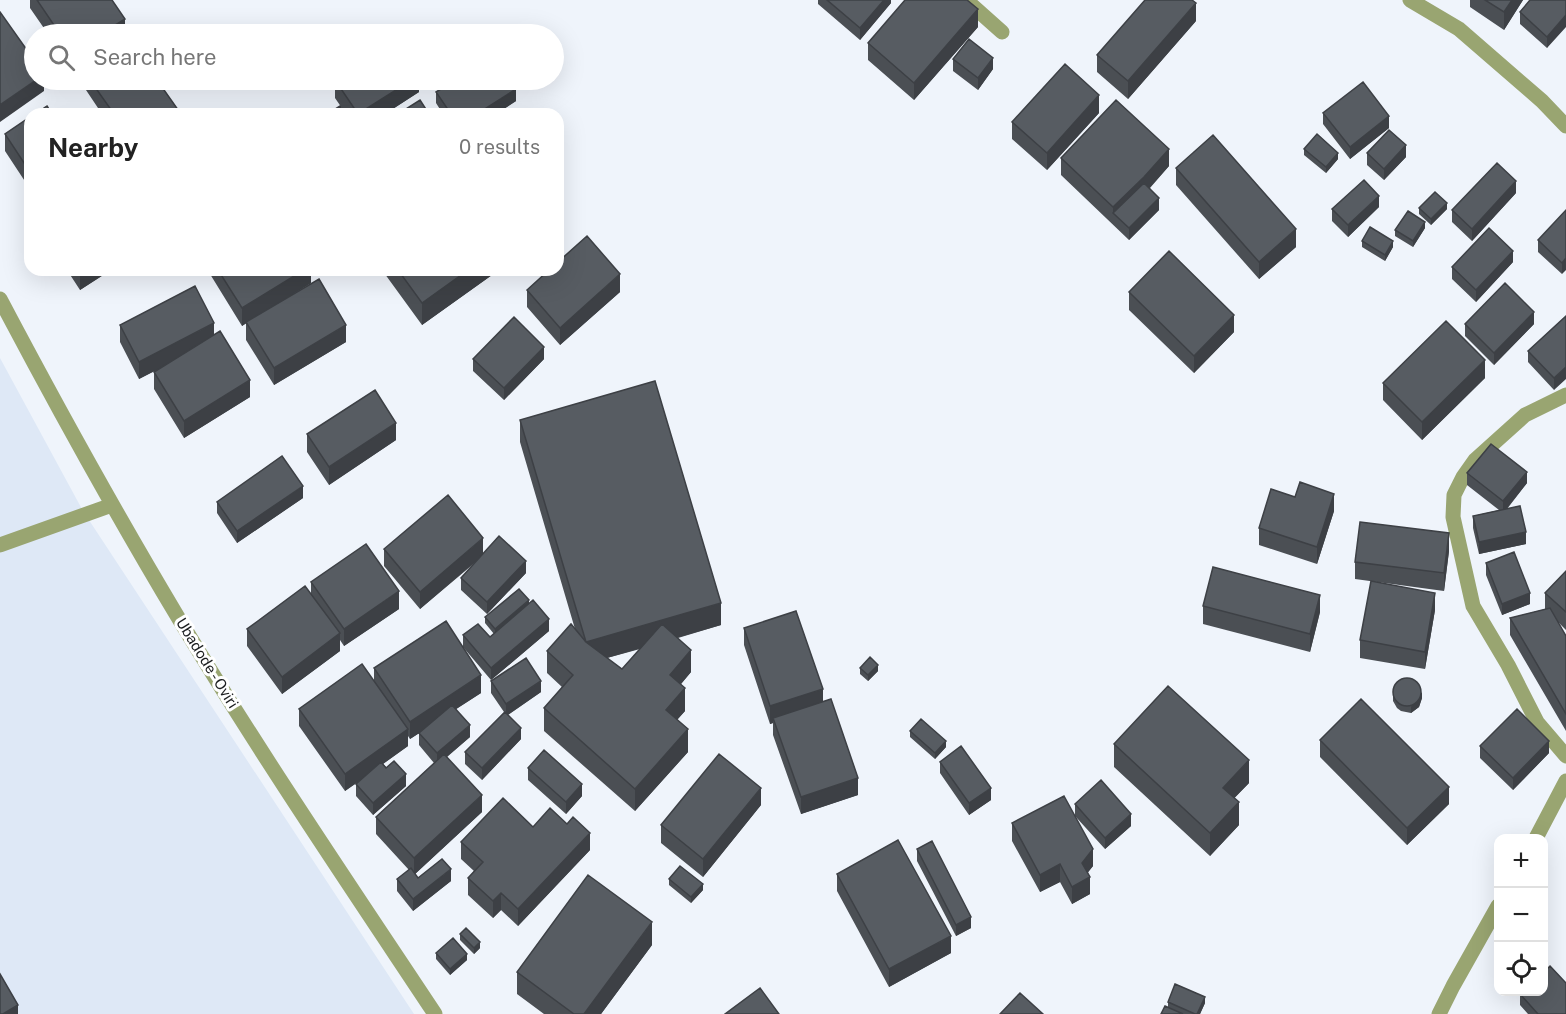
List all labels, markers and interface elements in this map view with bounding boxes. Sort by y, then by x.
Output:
search box [24,24,564,90]
icon: search [45,41,78,74]
text: Search here [93,44,217,70]
text: Nearby [48,132,138,163]
text: 0 results [459,135,540,159]
street label: Ubadode - Oviri [173,614,242,711]
map controls [1494,834,1548,996]
button: + [1494,834,1548,888]
button: − [1494,888,1548,942]
button: locate [1494,942,1548,996]

